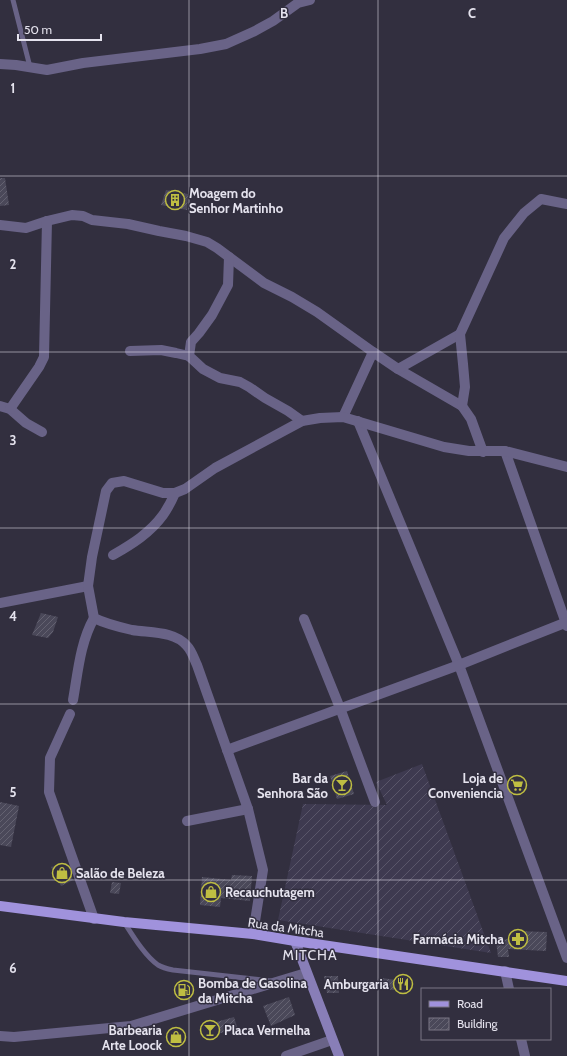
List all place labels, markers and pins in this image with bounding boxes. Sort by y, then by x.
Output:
place label: Moagem do Senhor Martinho [189,185,284,216]
building icon: Moagem do Senhor Martinho [164,189,186,211]
place label: Bar da Senhora São [257,770,329,801]
place label: Loja de Conveniencia [428,770,504,801]
bar icon: Bar da Senhora São [331,774,353,796]
supermarket icon: Loja de Conveniencia [506,774,528,796]
shop icon: Salão de Beleza [51,862,73,884]
place label: Salão de Beleza [76,865,165,881]
shop icon: Recauchutagem [200,881,222,903]
place label: Recauchutagem [225,884,315,900]
pharmacy icon: Farmácia Mitcha [507,928,529,950]
place label: Farmácia Mitcha [413,931,505,947]
restaurant icon: Amburgaria [392,973,414,995]
place label: Bomba de Gasolina da Mitcha [198,975,307,1006]
place label: Amburgaria [324,976,390,992]
fuel station icon: Bomba de Gasolina da Mitcha [173,979,195,1001]
bar icon: Placa Vermelha [199,1019,221,1041]
place label: Barbearia Arte Loock [102,1022,163,1053]
place label: Placa Vermelha [224,1022,311,1038]
shop icon: Barbearia Arte Loock [165,1026,187,1048]

